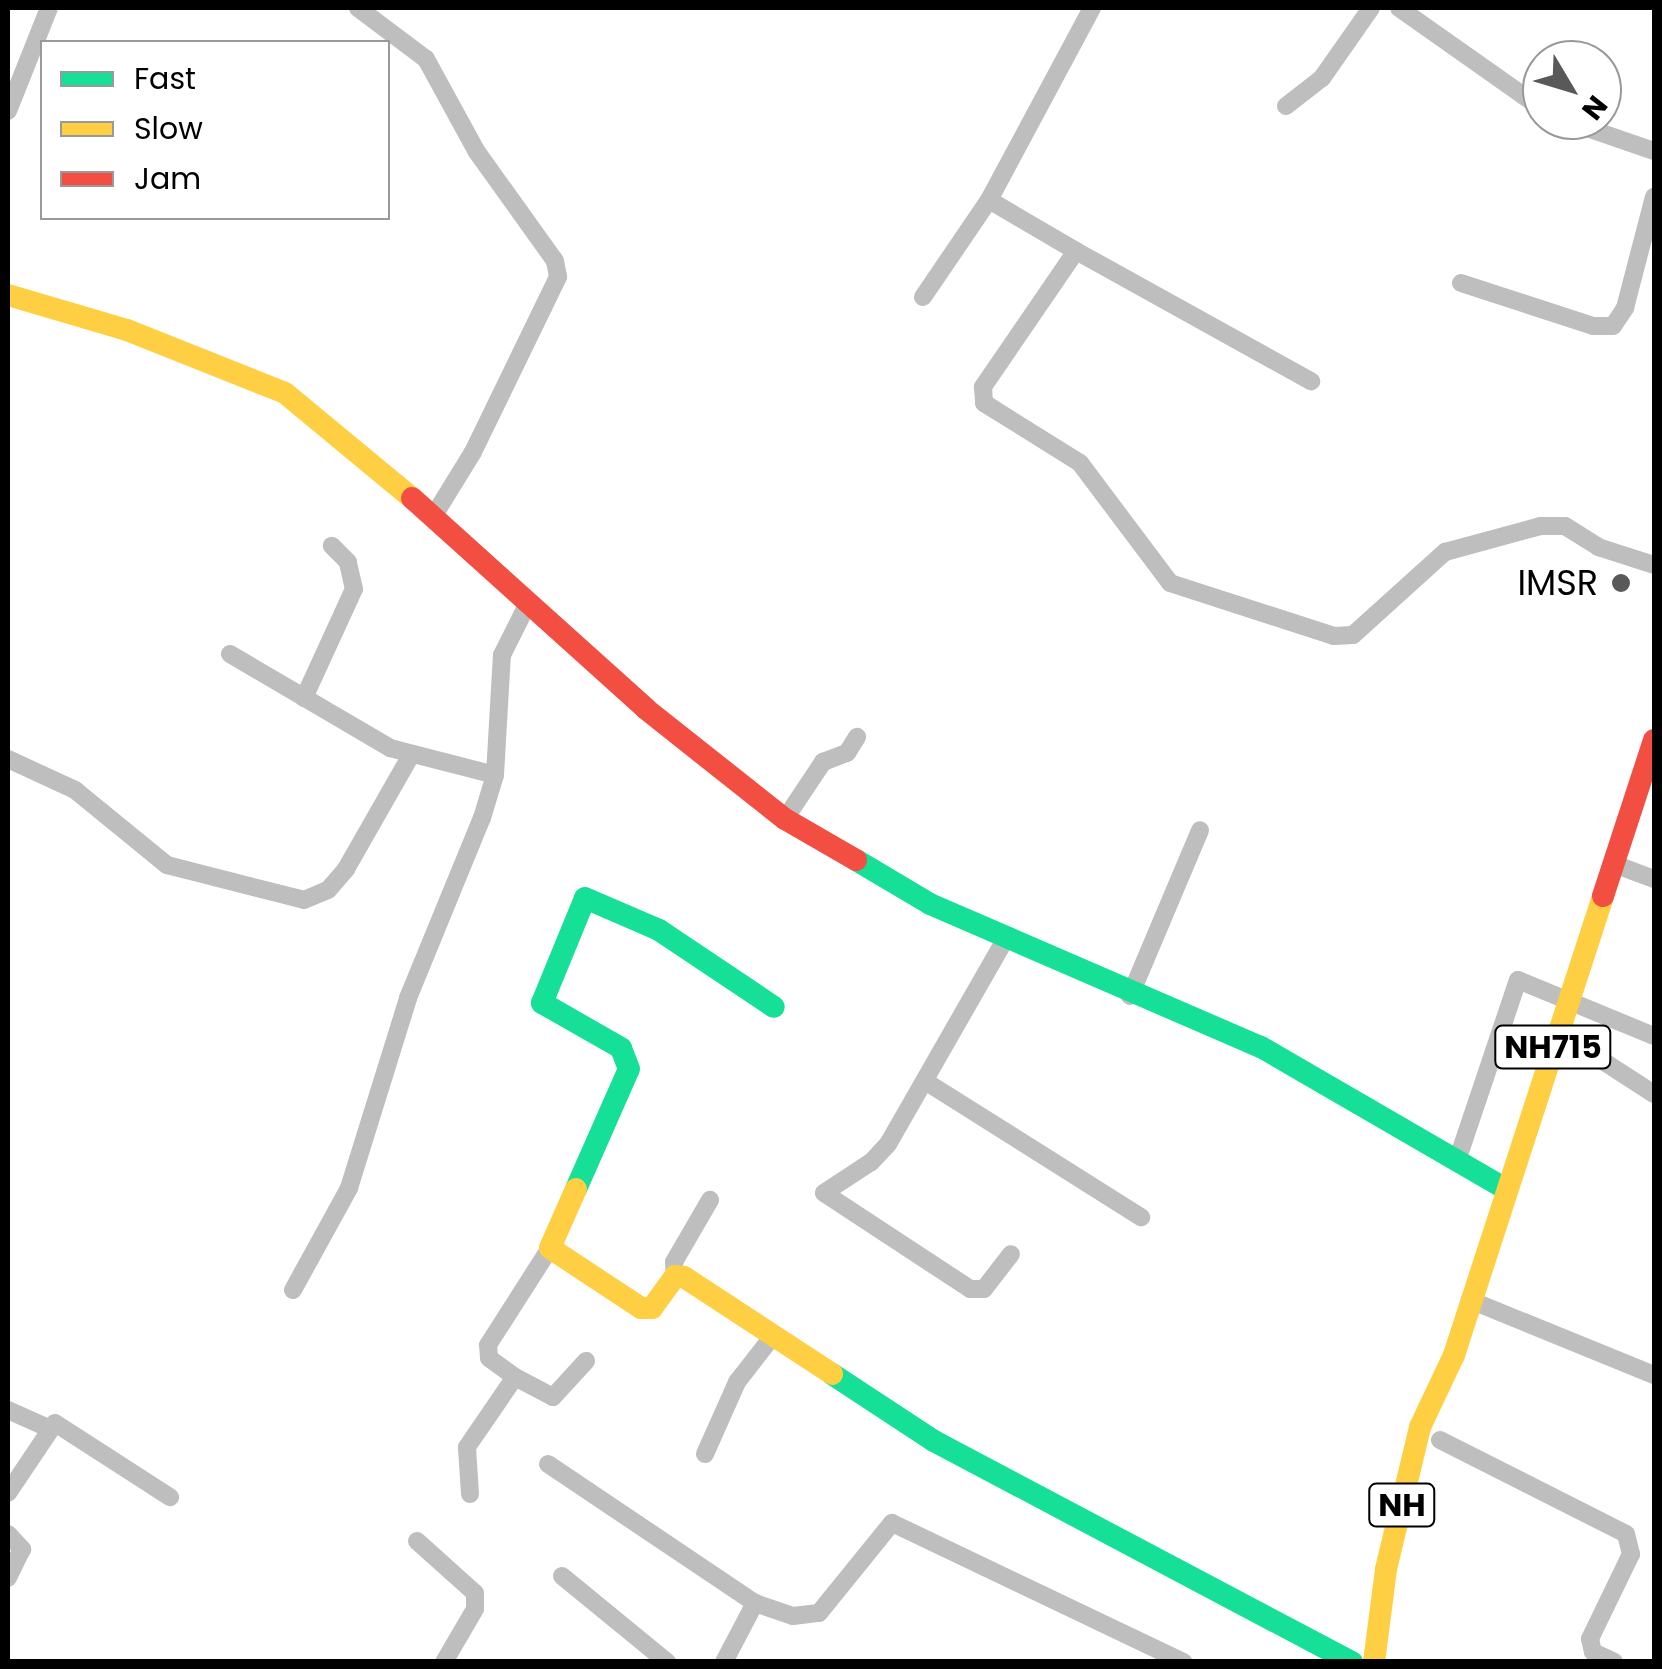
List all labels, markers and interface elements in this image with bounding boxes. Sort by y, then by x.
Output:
legend [40,40,390,220]
north arrow [1522,40,1622,140]
text: Fast [134,57,196,100]
text: N [1573,87,1616,128]
text: Slow [134,107,203,150]
text: Jam [134,157,201,200]
place label: IMSR [1517,562,1598,604]
marker: IMSR [1608,570,1634,596]
road number: NH715 [1493,1020,1613,1074]
road number: NH [1367,1478,1437,1532]

